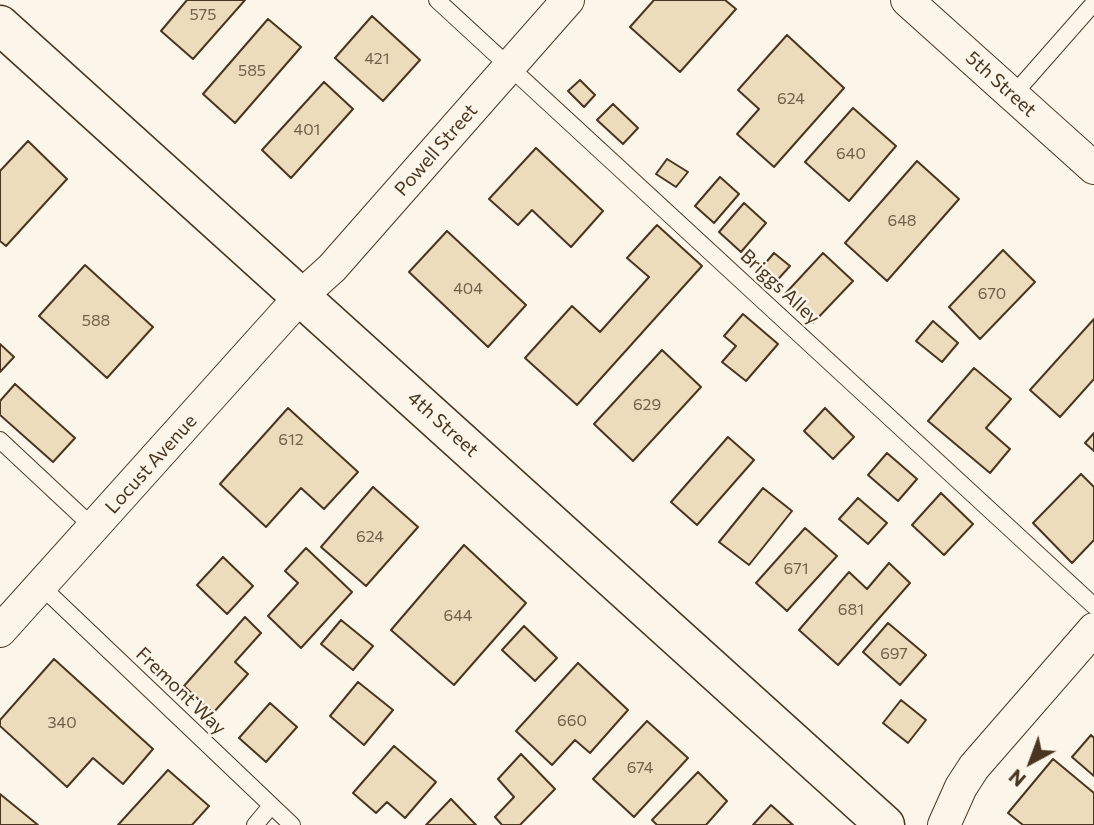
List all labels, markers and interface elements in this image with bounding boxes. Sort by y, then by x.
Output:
house number: 575 [190,5,216,25]
street label: 5th Street [961,46,1041,122]
house number: 421 [364,49,390,69]
house number: 585 [238,61,266,81]
house number: 624 [777,89,805,109]
street label: Powell Street [390,99,482,201]
house number: 401 [294,120,320,140]
house number: 640 [836,144,866,164]
house number: 648 [887,211,917,231]
street label: Briggs Alley [736,245,824,329]
house number: 404 [453,279,483,299]
house number: 670 [978,284,1006,304]
house number: 588 [82,311,110,331]
street label: 4th Street [403,386,483,462]
house number: 629 [633,395,661,415]
street label: Locust Avenue [101,410,201,518]
house number: 612 [278,430,304,450]
house number: 624 [356,527,384,547]
house number: 671 [784,559,808,579]
house number: 681 [838,600,864,620]
house number: 644 [444,606,472,626]
street label: Fremont Way [131,642,231,740]
house number: 697 [880,644,908,664]
house number: 660 [557,711,587,731]
house number: 340 [47,713,77,733]
north arrow [996,727,1066,797]
house number: 674 [627,758,653,778]
text: N [1004,765,1030,792]

